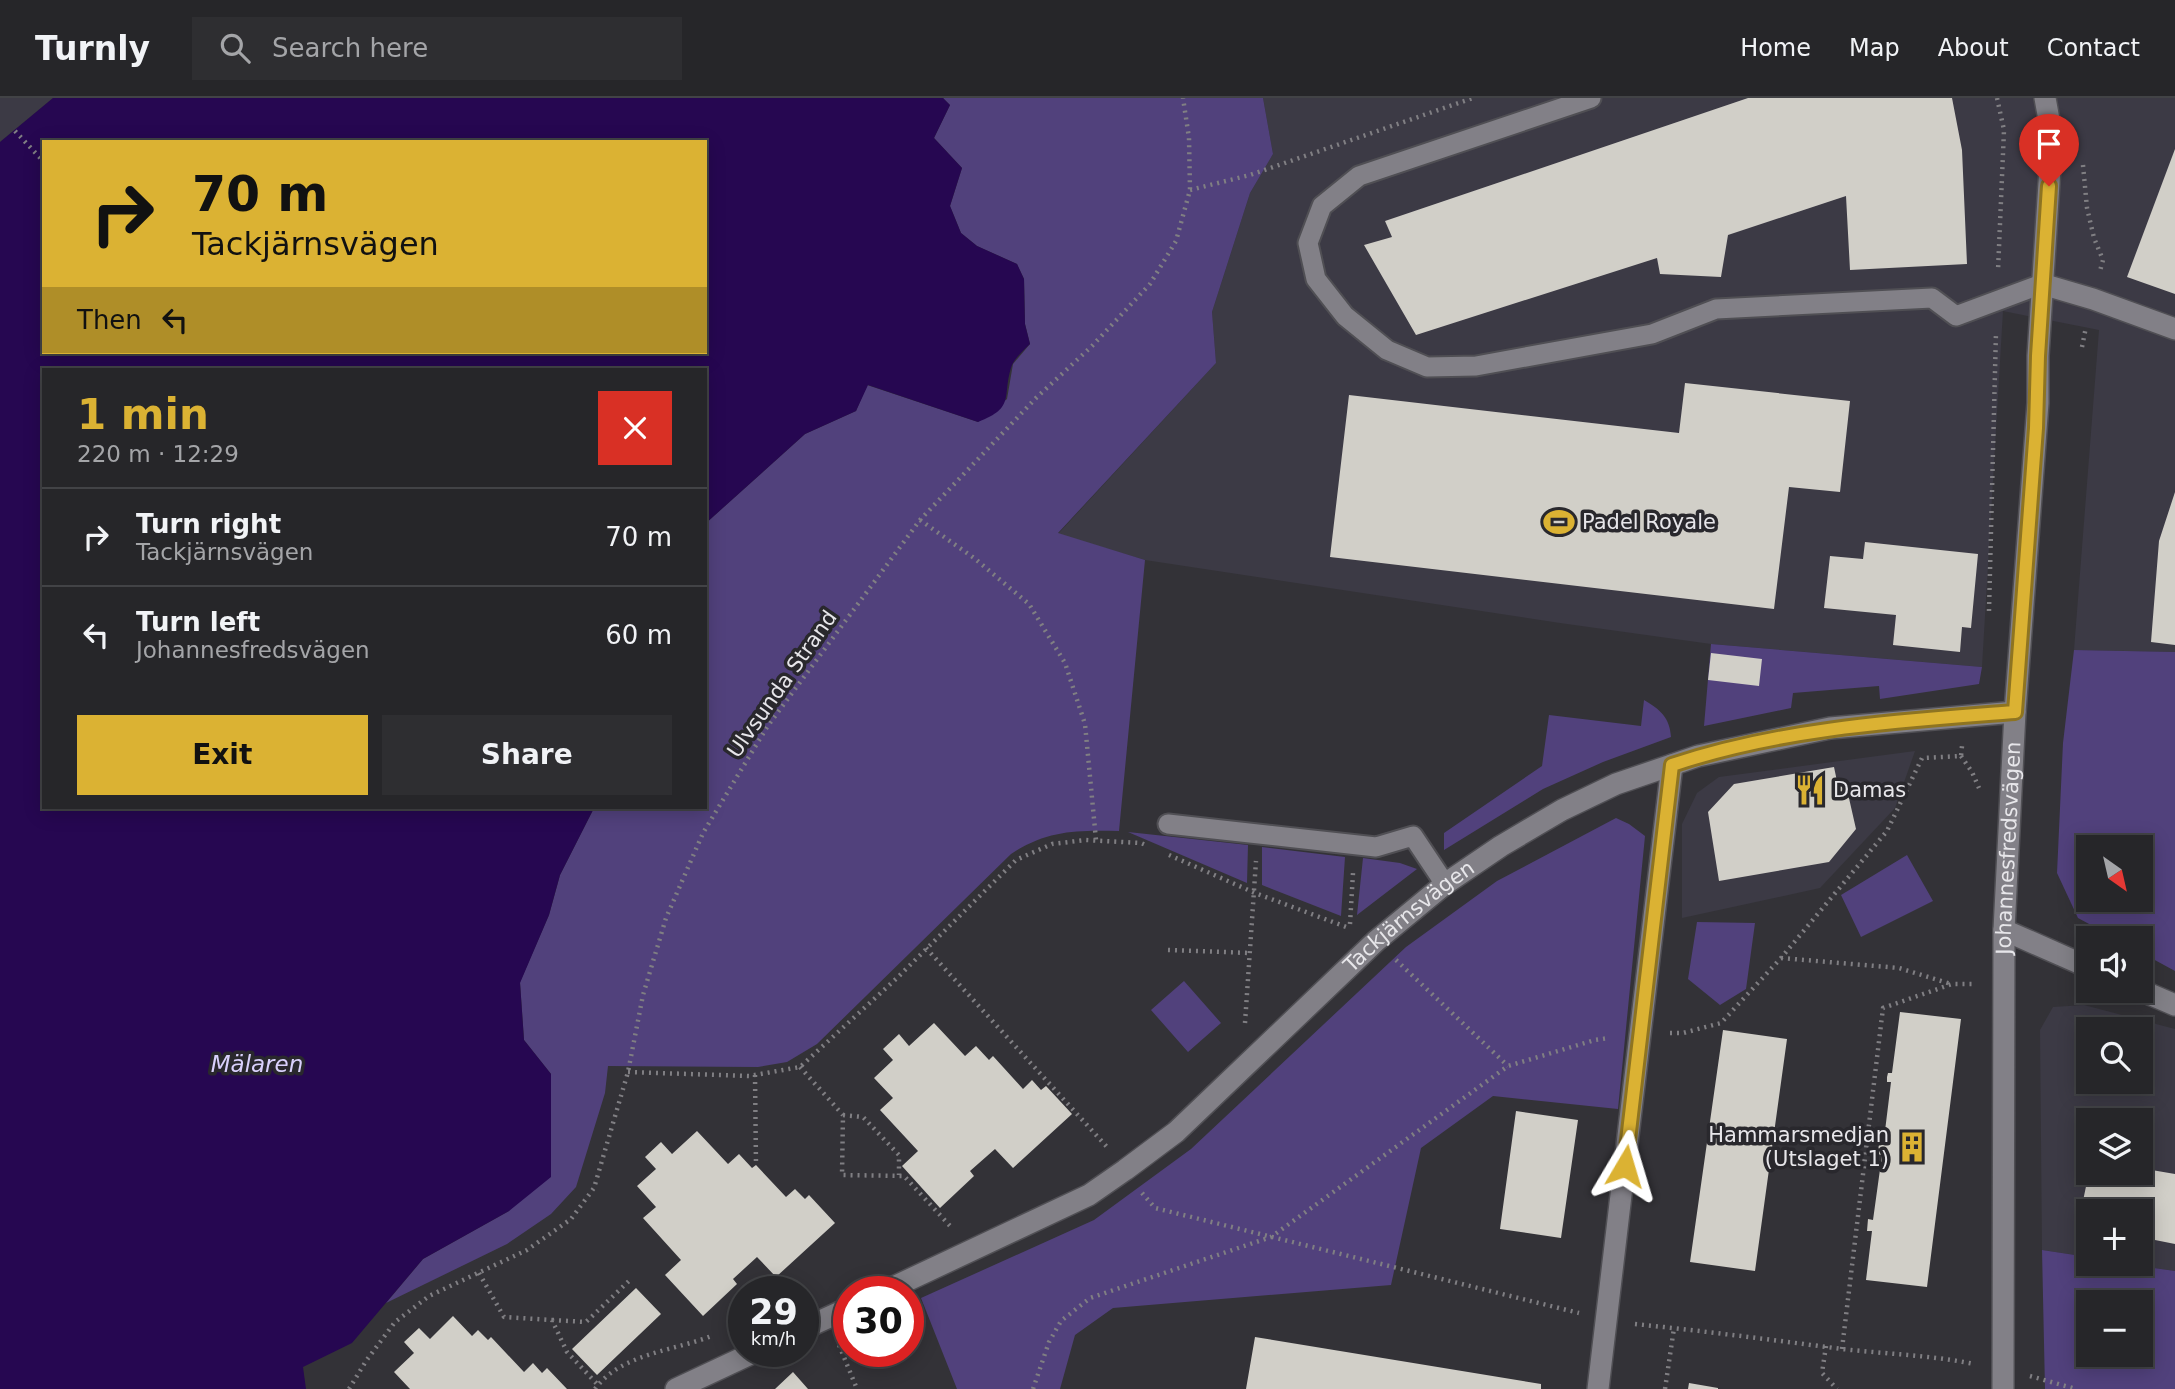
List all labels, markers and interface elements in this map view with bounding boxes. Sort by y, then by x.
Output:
search box [192,17,682,80]
text: Turnly [35,29,150,68]
icon: search [216,29,254,67]
text: Search here [272,33,428,63]
text: Home [1740,34,1811,62]
text: Map [1849,34,1900,62]
text: About [1938,34,2009,62]
text: Contact [2047,34,2140,62]
pin [2019,114,2079,186]
icon: arrive [2030,125,2068,163]
text: 70 m [192,166,328,223]
icon: right [77,168,168,259]
text: Tackjärnsvägen [192,225,439,263]
icon: left [156,301,194,339]
text: Then [77,305,142,335]
text: 1 min [77,390,209,439]
button: close [598,391,672,465]
text: 220 m · 12:29 [77,441,239,467]
sports icon: Padel Royale [1542,505,1576,539]
text: Turn right [136,509,281,539]
place label: Padel Royale [1582,510,1716,534]
icon: right [77,518,115,556]
text: 70 m [605,522,672,552]
text: Tackjärnsvägen [136,539,313,565]
street label: Ulvsunda Strand [722,606,842,762]
text: Turn left [136,607,260,637]
icon: left [77,616,115,654]
text: 60 m [605,620,672,650]
text: Johannesfredsvägen [136,637,370,663]
button: Exit [77,715,368,795]
button: Share [382,715,672,795]
street label: Johannesfredsvägen [1992,741,2025,957]
restaurant icon: Damas [1793,773,1827,807]
place label: Damas [1833,778,1906,802]
north arrow [2076,835,2152,912]
map controls [2076,835,2153,1367]
street label: Tackjärnsvägen [1338,856,1479,978]
button: sound [2076,926,2153,1003]
button: search [2076,1017,2153,1094]
water label: Mälaren [211,1051,303,1077]
button: layers [2076,1108,2153,1185]
place label: Hammarsmedjan (Utslaget 1) [1708,1123,1889,1171]
position arrow [1588,1129,1662,1203]
building icon: Hammarsmedjan (Utslaget 1) [1895,1130,1929,1164]
button: + [2076,1199,2153,1276]
speed limit sign: 30 [833,1276,924,1367]
button: − [2076,1290,2153,1367]
text: 29 [749,1292,798,1332]
text: km/h [751,1328,796,1349]

